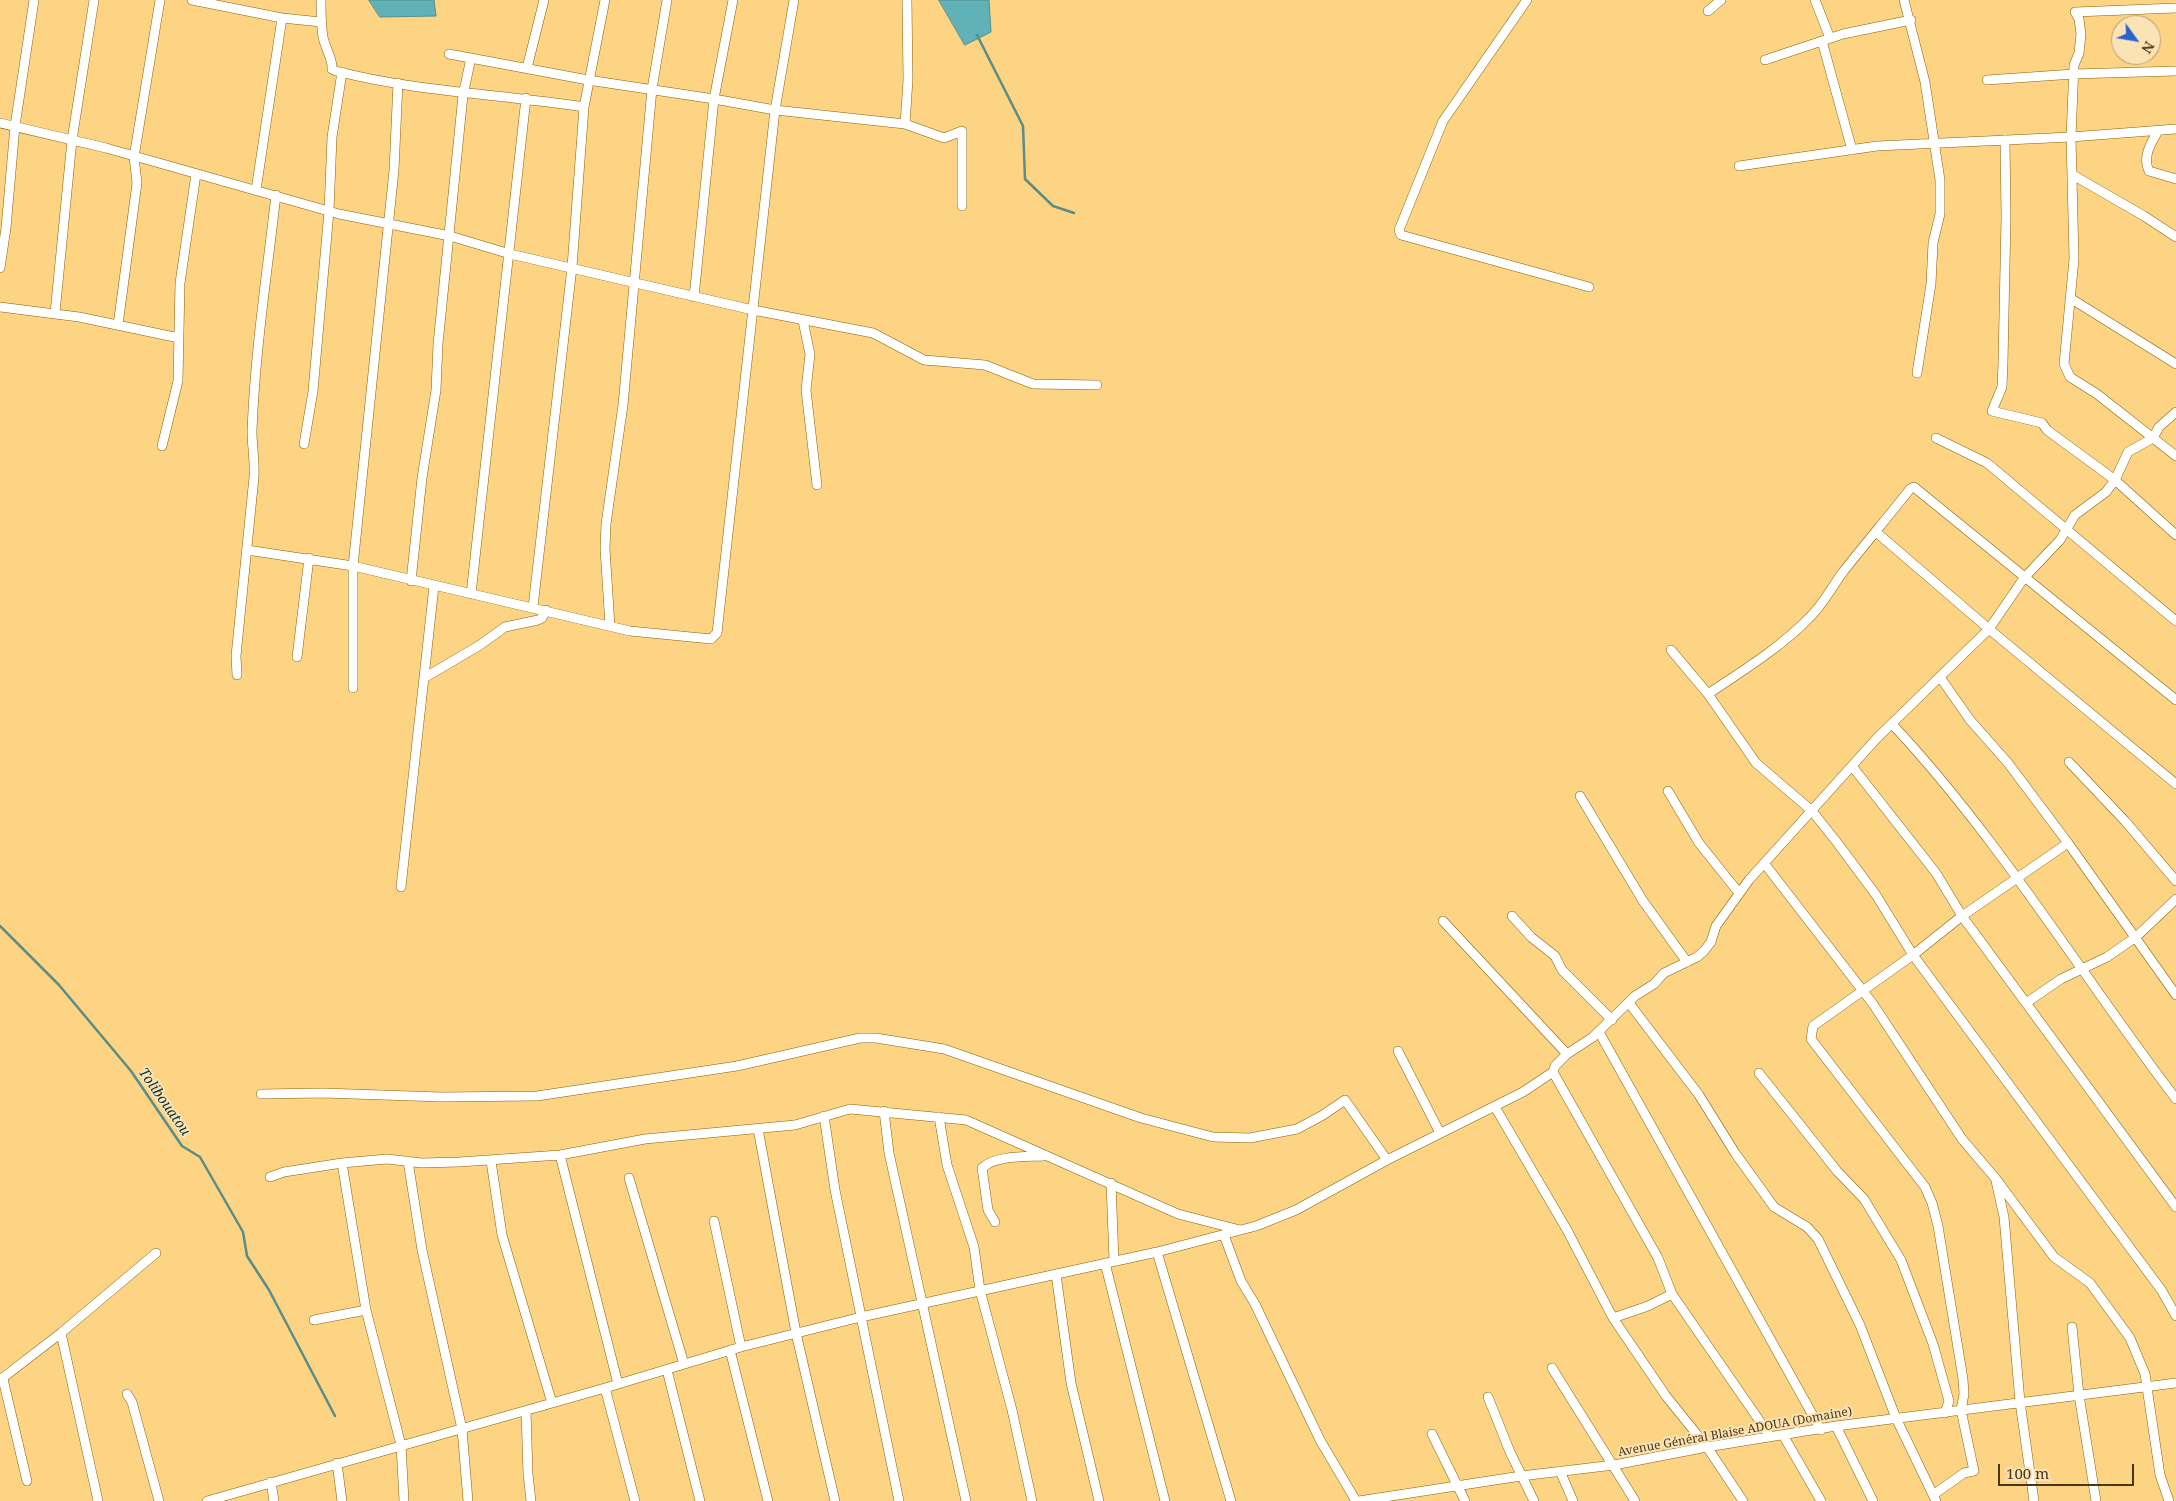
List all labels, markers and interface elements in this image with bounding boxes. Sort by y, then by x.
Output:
north arrow [2111,15,2161,65]
text: N [2137,38,2159,57]
water label: Tolibouatou [135,1065,193,1139]
street label: Avenue Général Blaise ADOUA (Domaine) [1617,1404,1853,1460]
scale bar [2001,1454,2137,1486]
text: 100 m [2006,1463,2049,1483]

